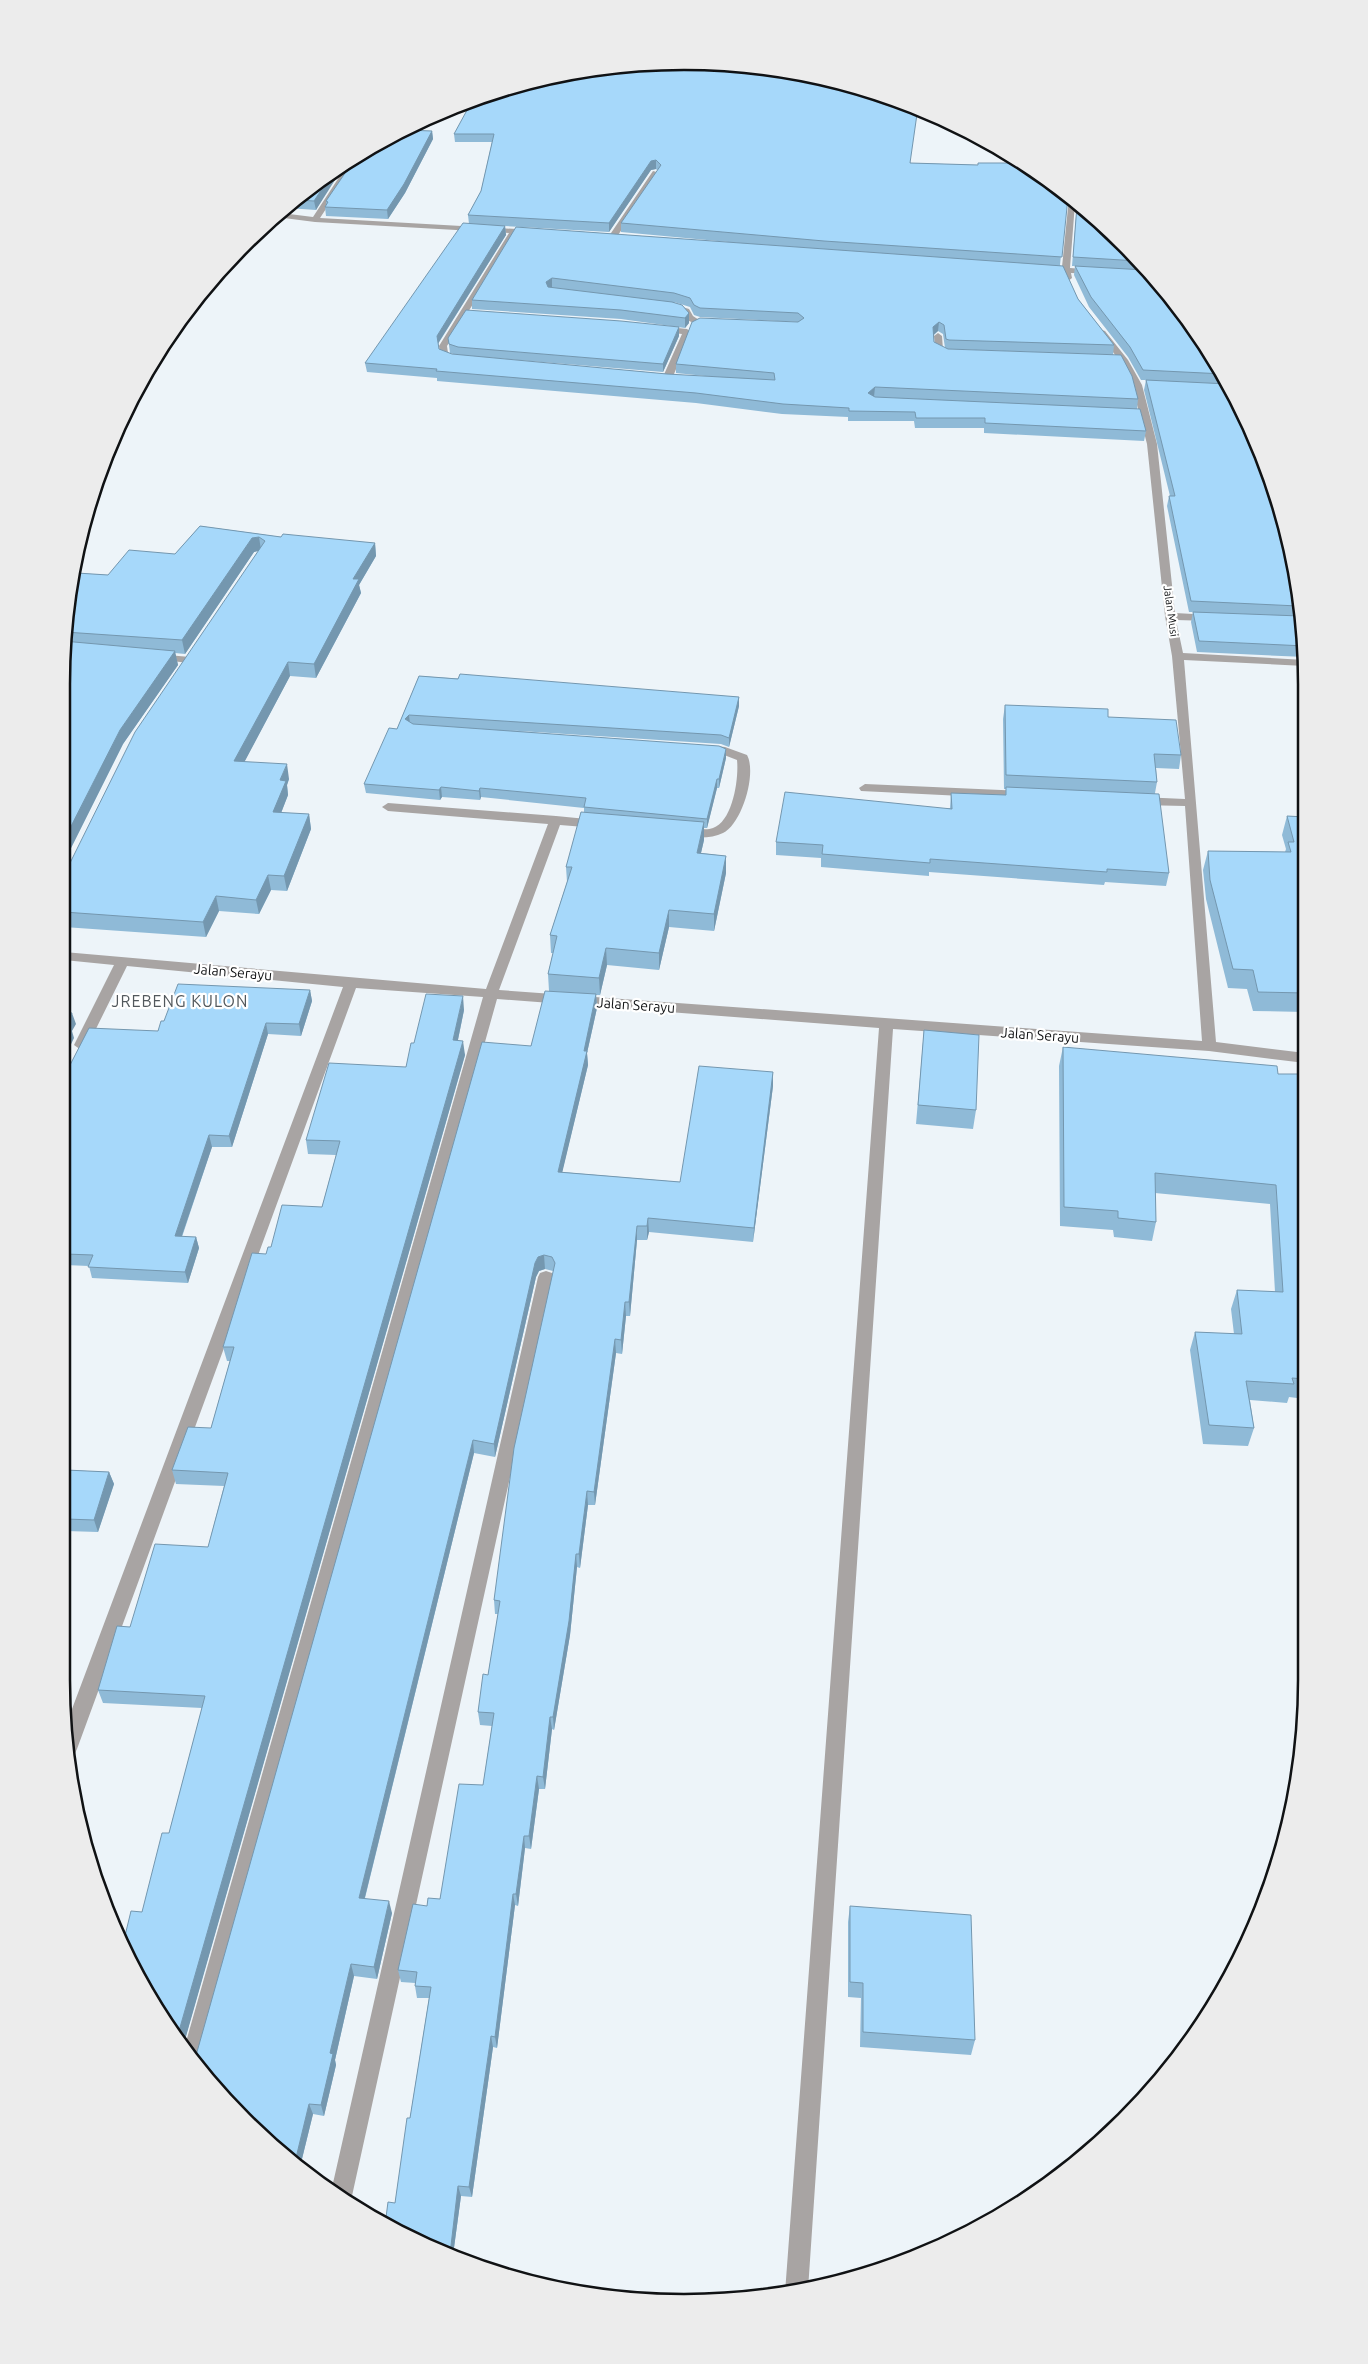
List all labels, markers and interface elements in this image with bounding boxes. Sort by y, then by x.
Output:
street label: Jalan Musi [1161,585,1181,637]
street label: Jalan Serayu [193,961,273,983]
district label: JREBENG KULON [112,992,248,1010]
street label: Jalan Serayu [596,994,676,1016]
street label: Jalan Serayu [1000,1024,1080,1046]

